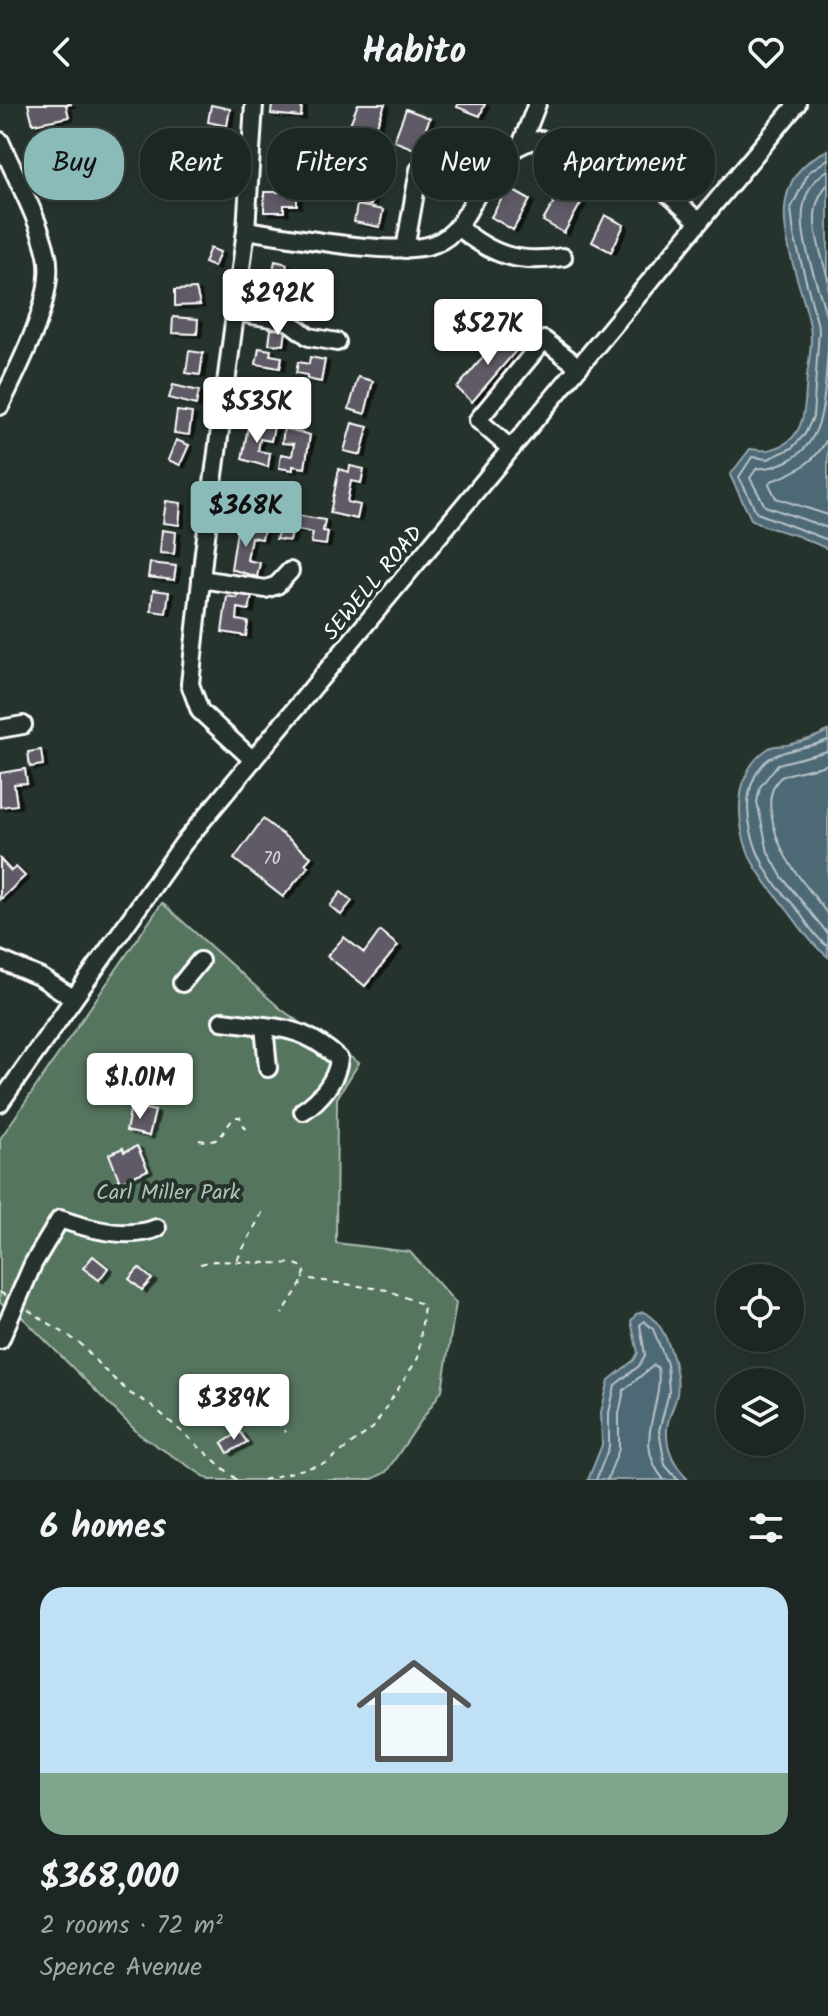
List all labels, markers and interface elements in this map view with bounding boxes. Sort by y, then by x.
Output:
text: Habito [362,24,466,81]
icon: back [40,30,84,74]
icon: heart [744,30,788,74]
chip: Buy [24,128,124,200]
chip: Rent [140,128,251,200]
chip: Filters [267,128,396,200]
chip: New [412,128,518,200]
chip: Apartment [534,128,715,200]
pin: $292K [222,269,334,337]
text: $292K [241,274,315,316]
pin: $527K [432,299,544,367]
text: $527K [452,304,524,346]
pin: $535K [201,377,313,445]
text: $535K [221,382,293,424]
pin: $368K [190,481,302,549]
text: $368K [209,486,283,528]
street label: SEWELL ROAD [315,518,433,649]
house number: 70 [263,845,281,874]
pin: $1.01M [75,1053,205,1121]
text: $1.01M [105,1058,175,1100]
park label: Carl Miller Park [96,1176,241,1211]
map controls [716,1264,804,1456]
button: locate [716,1264,804,1352]
button: layers [716,1368,804,1456]
pin: $389K [178,1374,290,1442]
text: $389K [197,1379,271,1421]
text: 6 homes [40,1501,166,1555]
icon: filters [744,1506,788,1550]
icon: home [342,1639,486,1783]
text: $368,000 [40,1851,178,1905]
text: 2 rooms · 72 m² [40,1905,223,1947]
text: Spence Avenue [40,1947,202,1989]

